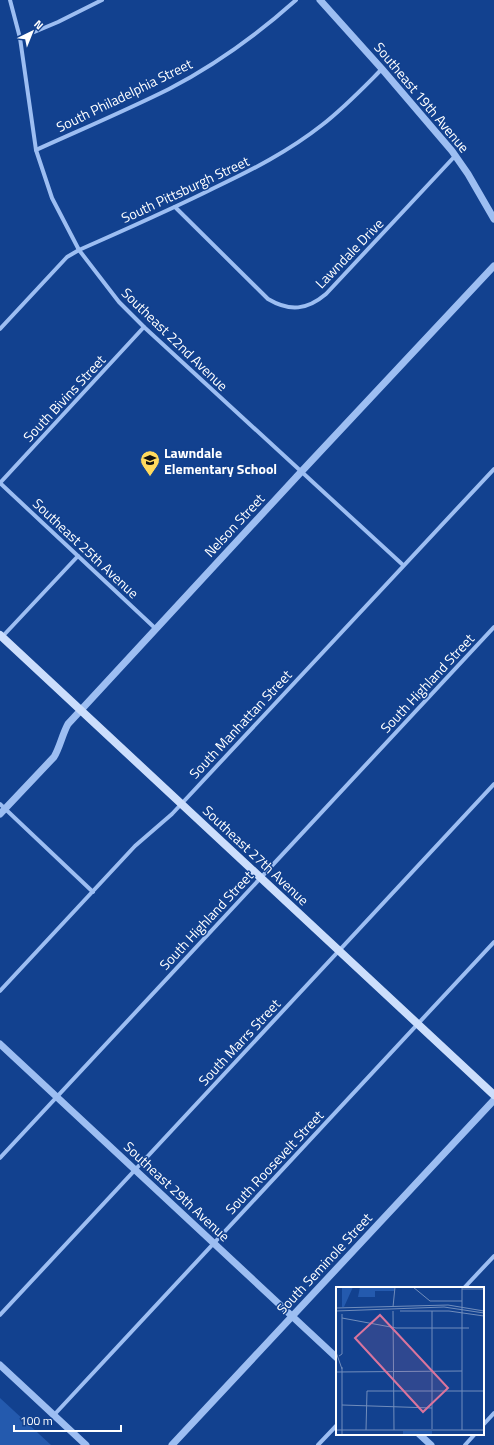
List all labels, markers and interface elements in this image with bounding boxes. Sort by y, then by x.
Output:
north arrow [12,12,52,52]
text: N [31,16,47,33]
street label: Southeast 19th Avenue [369,37,475,157]
street label: South Philadelphia Street [52,53,196,137]
street label: South Pittsburgh Street [118,150,253,228]
street label: Lawndale Drive [310,213,388,293]
street label: Southeast 22nd Avenue [117,283,233,395]
street label: South Bivins Street [18,350,110,446]
place label: Lawndale Elementary School [164,442,277,479]
school or university icon: Lawndale Elementary School [139,449,161,477]
street label: Nelson Street [199,488,269,562]
street label: Southeast 25th Avenue [28,493,144,603]
street label: South Highland Street [375,628,479,738]
street label: South Manhattan Street [184,665,296,783]
street label: Southeast 27th Avenue [198,800,314,910]
street label: South Highland Street [154,865,258,975]
street label: South Marrs Street [193,994,285,1090]
street label: South Roosevelt Street [220,1105,328,1219]
street label: Southeast 29th Avenue [119,1136,235,1246]
street label: South Seminole Street [271,1208,377,1318]
inset map [336,1287,484,1435]
scale bar [14,1407,121,1433]
text: 100 m [20,1411,53,1430]

